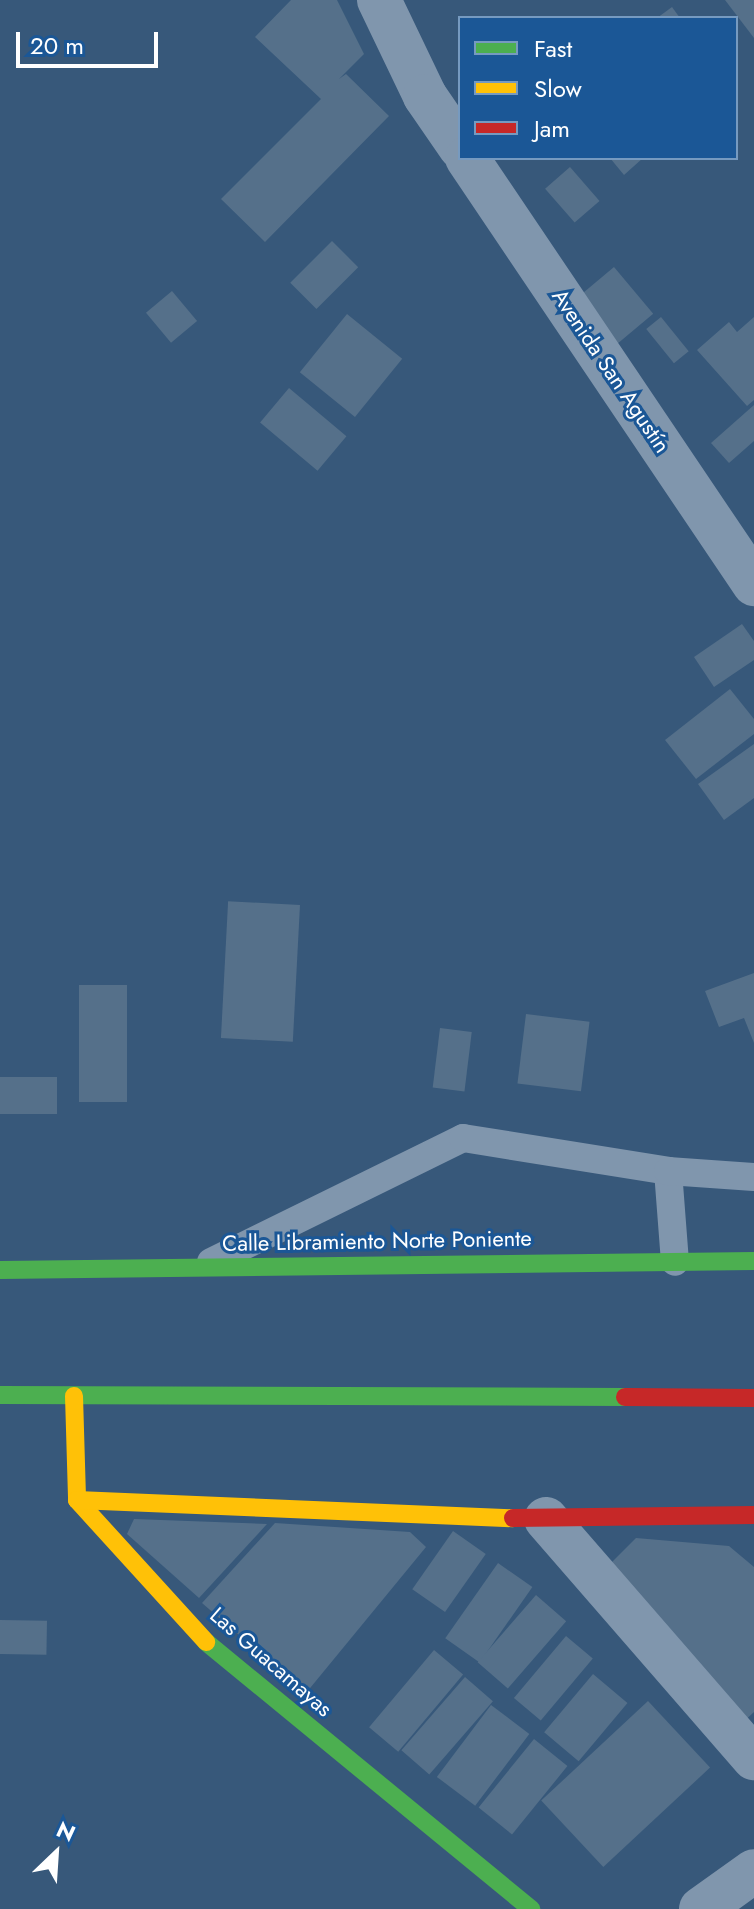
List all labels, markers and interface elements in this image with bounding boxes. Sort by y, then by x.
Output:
scale bar [20,16,162,66]
legend [458,16,738,160]
text: 20 m [30,28,84,63]
text: Fast [534,31,572,66]
text: Slow [534,71,582,106]
text: Jam [534,111,570,146]
street label: Avenida San Agustín [546,284,676,458]
street label: Calle Libramiento Norte Poniente [222,1225,532,1257]
street label: Las Guacamayas [205,1602,337,1722]
north arrow [16,1813,96,1893]
text: N [51,1813,81,1849]

